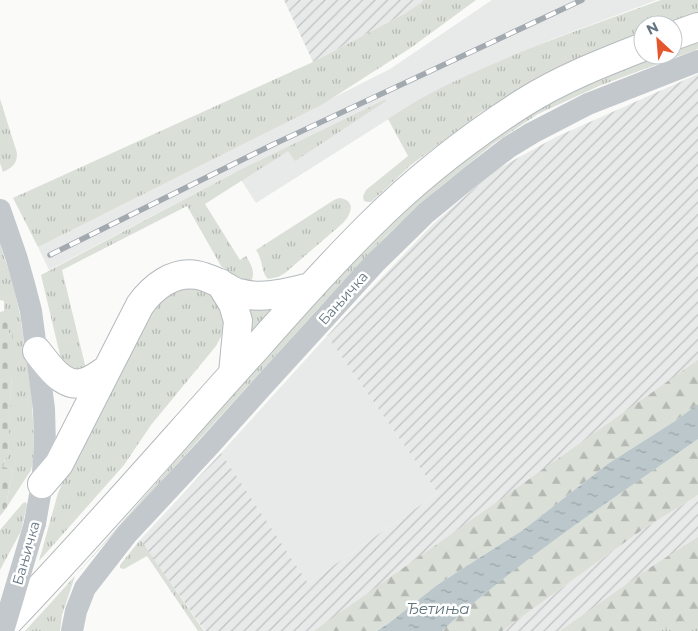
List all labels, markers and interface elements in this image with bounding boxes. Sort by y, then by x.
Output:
north arrow [633,15,683,65]
text: N [643,18,661,39]
street label: Бањичка [314,268,372,328]
street label: Бањичка [8,519,44,587]
water label: Ђетиња [406,599,470,618]

